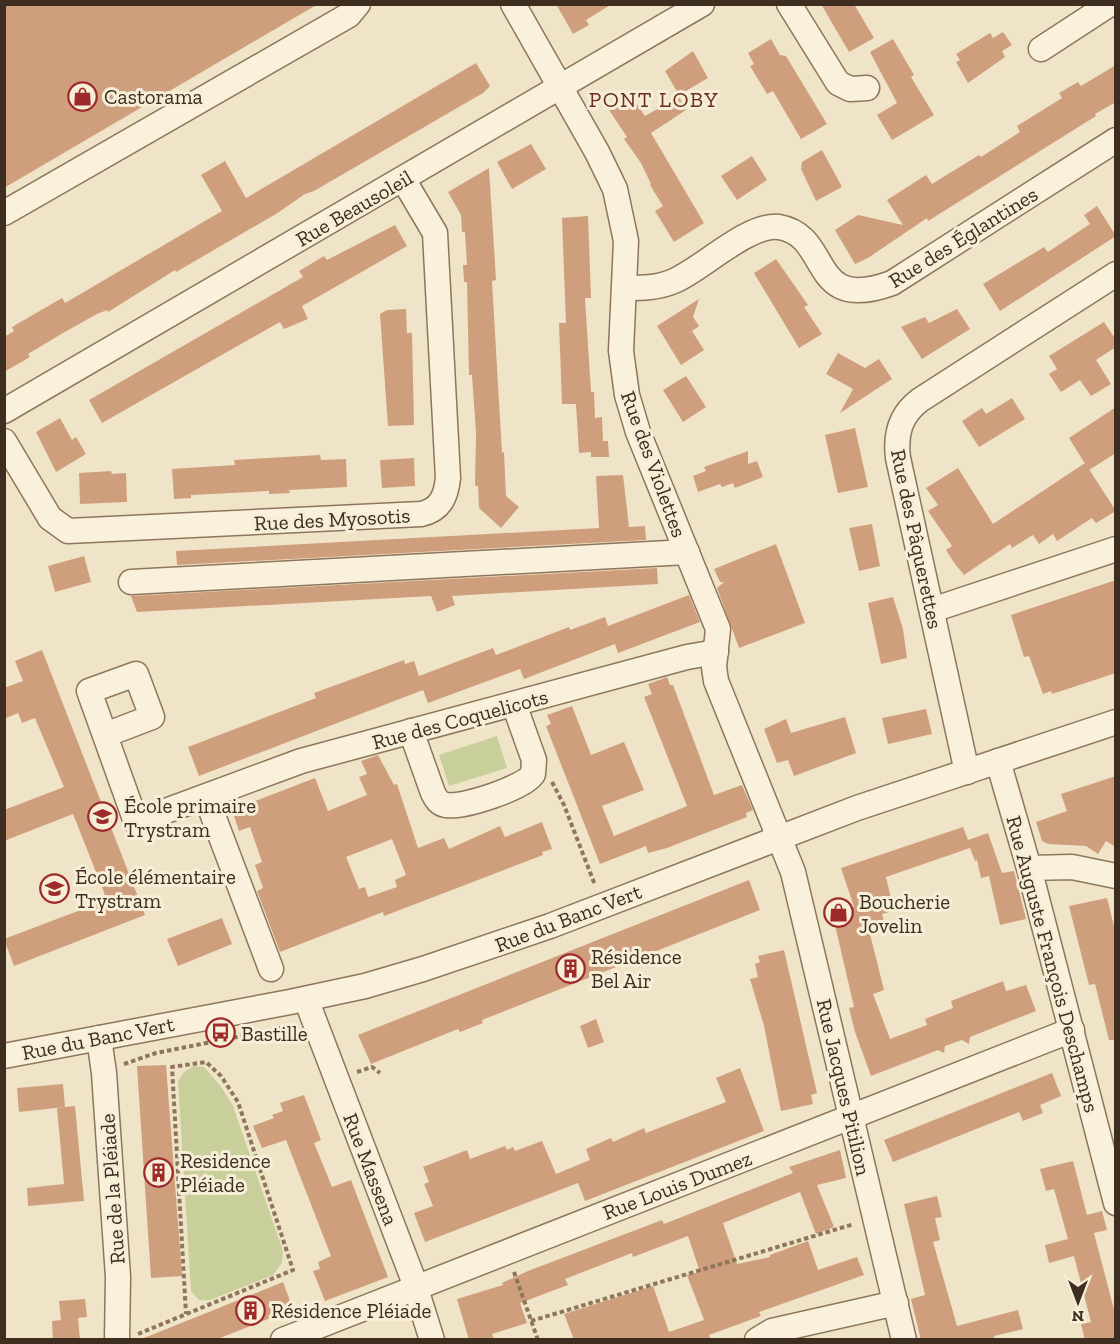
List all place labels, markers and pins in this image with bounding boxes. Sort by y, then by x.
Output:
shop icon: Castorama [67,80,99,112]
place label: Castorama [104,84,203,109]
place label: École primaire Trystram [124,793,256,842]
school or university icon: École primaire Trystram [87,801,119,833]
place label: École élémentaire Trystram [75,864,236,913]
school or university icon: École élémentaire Trystram [38,872,70,904]
place label: Boucherie Jovelin [859,889,950,938]
shop icon: Boucherie Jovelin [822,897,854,929]
place label: Résidence Bel Air [591,944,682,993]
building icon: Résidence Bel Air [554,952,586,984]
bus stop icon: Bastille [204,1017,236,1049]
place label: Bastille [241,1021,308,1046]
place label: Residence Pléiade [180,1148,271,1197]
building icon: Residence Pléiade [143,1156,175,1188]
building icon: Résidence Pléiade [234,1294,266,1326]
place label: Résidence Pléiade [271,1298,431,1323]

